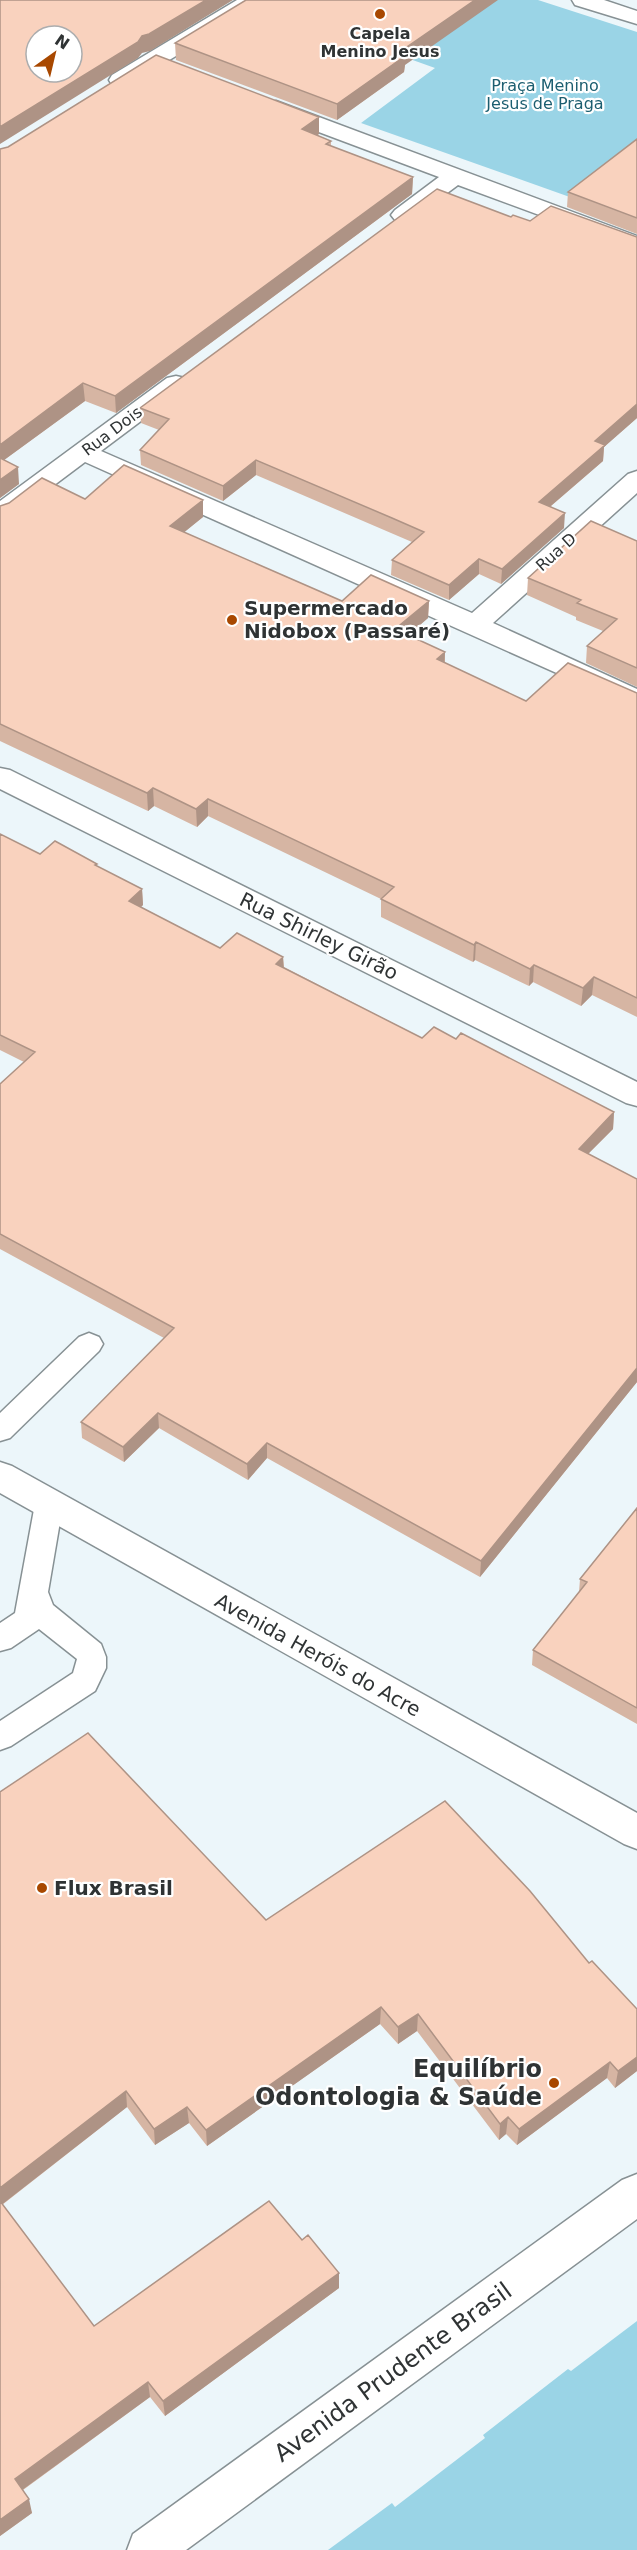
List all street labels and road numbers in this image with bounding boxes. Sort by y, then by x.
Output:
street label: Rua Dois [78,402,146,460]
street label: Rua D [532,529,580,575]
street label: Rua Shirley Girão [236,887,402,985]
street label: Avenida Heróis do Acre [211,1588,425,1722]
street label: Avenida Prudente Brasil [269,2276,517,2468]

